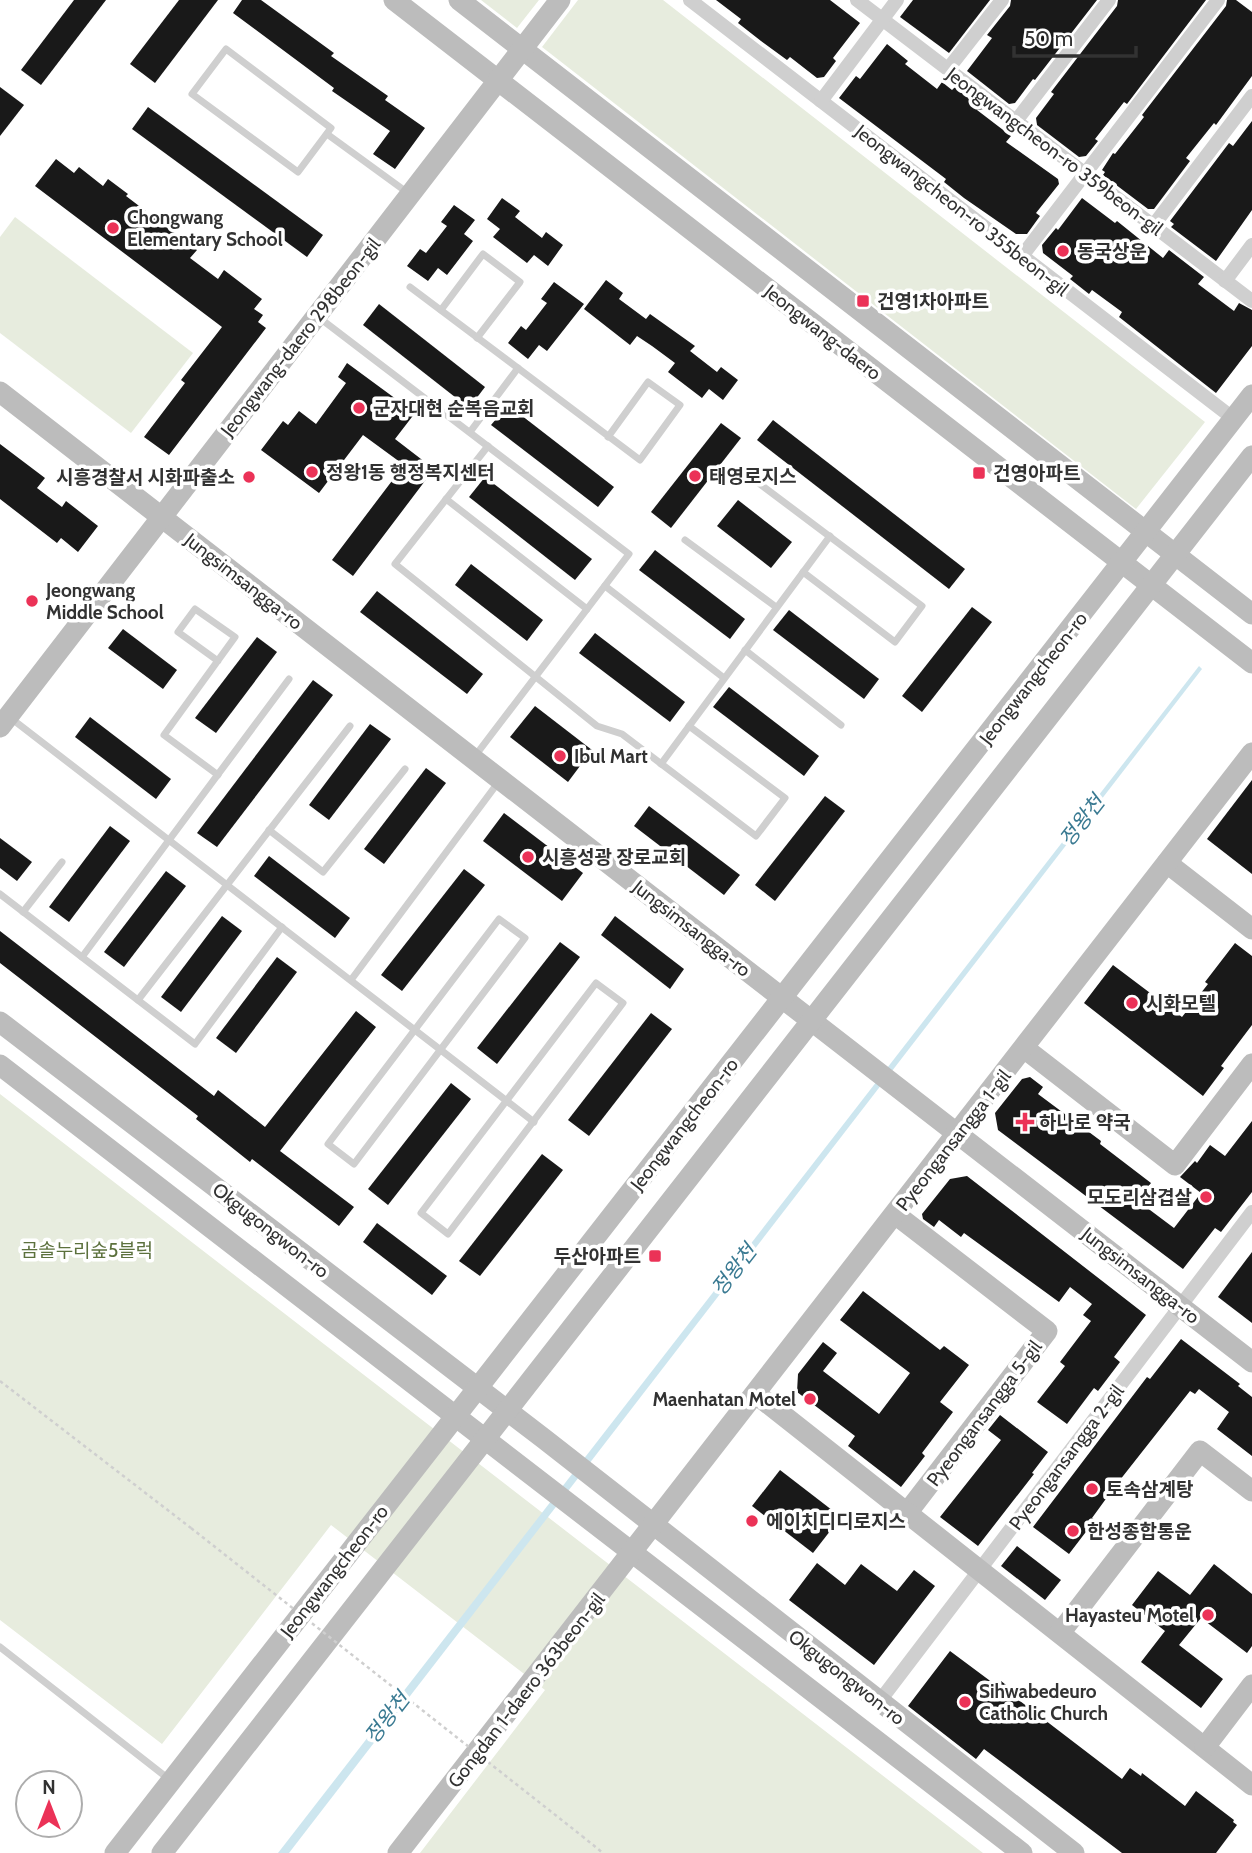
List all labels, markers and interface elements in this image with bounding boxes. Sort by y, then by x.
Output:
scale bar [1014,14,1136,58]
text: 50 m [1024,26,1073,51]
street label: Jeongwangcheon-ro 359beon-gil [941,62,1168,241]
street label: Jeongwangcheon-ro 355beon-gil [850,119,1073,301]
place label: Chongwang Elementary School [127,206,283,251]
marker: Chongwang Elementary School [105,220,121,236]
street label: Jeongwang-daero 298beon-gil [215,233,385,442]
place label: 동국상운 [1077,240,1147,263]
marker: 동국상운 [1055,243,1071,259]
street label: Jeongwang-daero [759,279,885,385]
place label: 건영1차아파트 [877,290,989,313]
marker: 건영1차아파트 [855,293,871,309]
place label: 군자대현 순복음교회 [373,397,535,420]
marker: 군자대현 순복음교회 [351,400,367,416]
place label: 정왕1동 행정복지센터 [326,461,495,484]
place label: 건영아파트 [993,462,1080,485]
marker: 정왕1동 행정복지센터 [304,464,320,480]
place label: 태영로지스 [709,465,796,488]
marker: 건영아파트 [971,465,987,481]
place label: 시흥경찰서 시화파출소 [56,466,235,489]
marker: 태영로지스 [687,468,703,484]
marker: 시흥경찰서 시화파출소 [241,469,257,485]
street label: Jungsimsangga-ro [179,528,307,635]
place label: Jeongwang Middle School [45,579,164,624]
marker: Jeongwang Middle School [24,593,40,609]
street label: Jeongwangcheon-ro [974,608,1092,750]
place label: Ibul Mart [574,745,648,768]
marker: Ibul Mart [552,748,568,764]
water label: 정왕천 [1054,788,1111,851]
place label: 시흥성광 장로교회 [542,846,686,869]
marker: 시흥성광 장로교회 [520,849,536,865]
street label: Jungsimsangga-ro [627,875,755,982]
place label: 시화모텔 [1146,992,1216,1015]
marker: 시화모텔 [1124,995,1140,1011]
street label: Jeongwangcheon-ro [625,1054,743,1196]
street label: Pyeongansangga 1-gil [891,1065,1016,1215]
place label: 하나로 약국 [1039,1111,1131,1134]
marker: 하나로 약국 [1017,1114,1033,1130]
street label: Okgugongwon-ro [208,1178,333,1283]
place label: 모도리삼겹살 [1087,1186,1192,1209]
marker: 모도리삼겹살 [1198,1189,1214,1205]
street label: Jungsimsangga-ro [1076,1222,1204,1329]
water label: 정왕천 [706,1237,763,1300]
park label: 곰솔누리숲5블럭 [21,1239,153,1262]
place label: 두산아파트 [554,1245,641,1268]
marker: 두산아파트 [647,1248,663,1264]
street label: Pyeongansangga 5-gil [922,1335,1047,1491]
street label: Pyeongansangga 2-gil [1004,1380,1129,1535]
place label: Maenhatan Motel [652,1388,796,1411]
marker: Maenhatan Motel [802,1391,818,1407]
place label: 토속삼계탕 [1106,1478,1193,1501]
marker: 토속삼계탕 [1084,1481,1100,1497]
street label: Jeongwangcheon-ro [275,1501,393,1643]
place label: 에이치디디로지스 [766,1510,906,1533]
marker: 에이치디디로지스 [744,1513,760,1529]
place label: 한성종합통운 [1087,1520,1192,1543]
marker: 한성종합통운 [1065,1523,1081,1539]
street label: Gongdan 1-daero 363beon-gil [443,1588,610,1792]
place label: Hayasteu Motel [1065,1604,1194,1627]
marker: Hayasteu Motel [1200,1607,1216,1623]
street label: Okgugongwon-ro [784,1625,909,1730]
place label: Sihwabedeuro Catholic Church [979,1680,1108,1725]
water label: 정왕천 [359,1685,416,1748]
marker: Sihwabedeuro Catholic Church [957,1694,973,1710]
north arrow [14,1769,84,1839]
text: N [42,1776,56,1799]

